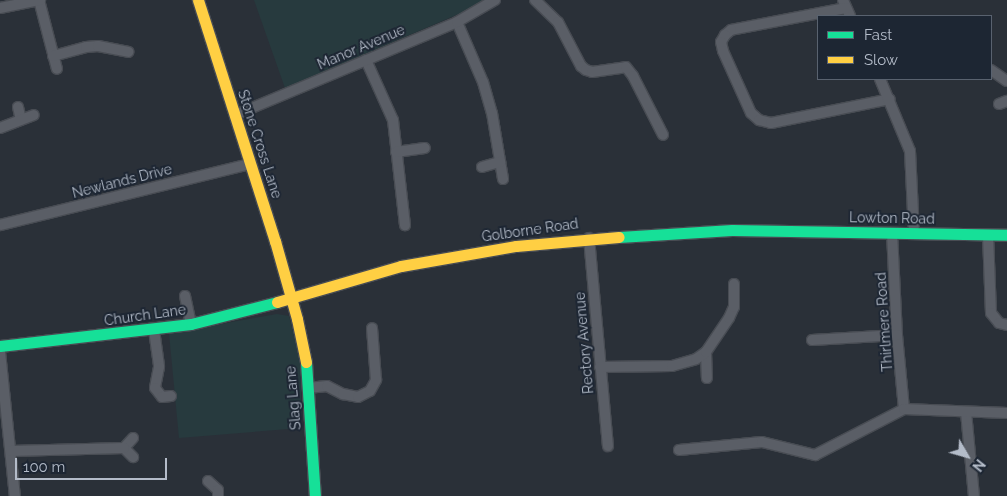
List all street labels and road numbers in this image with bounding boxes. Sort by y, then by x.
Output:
street label: Manor Avenue [314,21,408,73]
street label: Stone Cross Lane [235,88,285,200]
street label: Newlands Drive [70,160,174,202]
street label: Lowton Road [849,209,935,227]
street label: Golborne Road [481,215,579,245]
street label: Thirlmere Road [872,272,896,372]
street label: Rectory Avenue [571,291,597,395]
street label: Church Lane [103,301,187,329]
street label: Slag Lane [282,365,304,431]

